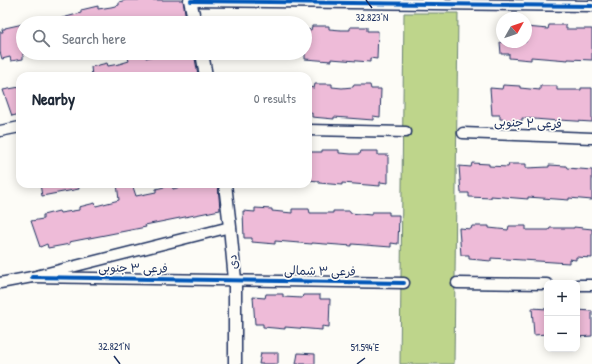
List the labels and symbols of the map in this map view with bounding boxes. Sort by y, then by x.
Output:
text: 32.823°N [356,11,388,24]
north arrow [496,12,532,48]
street label: فرعی ۲ جنوبی [494,113,562,132]
street label: دی [223,254,242,270]
street label: فرعی ۳ جنوبی [98,258,168,277]
street label: فرعی ۳ شمالی [284,261,356,280]
text: 32.821°N [98,340,130,353]
text: 51.594°E [351,341,380,354]

